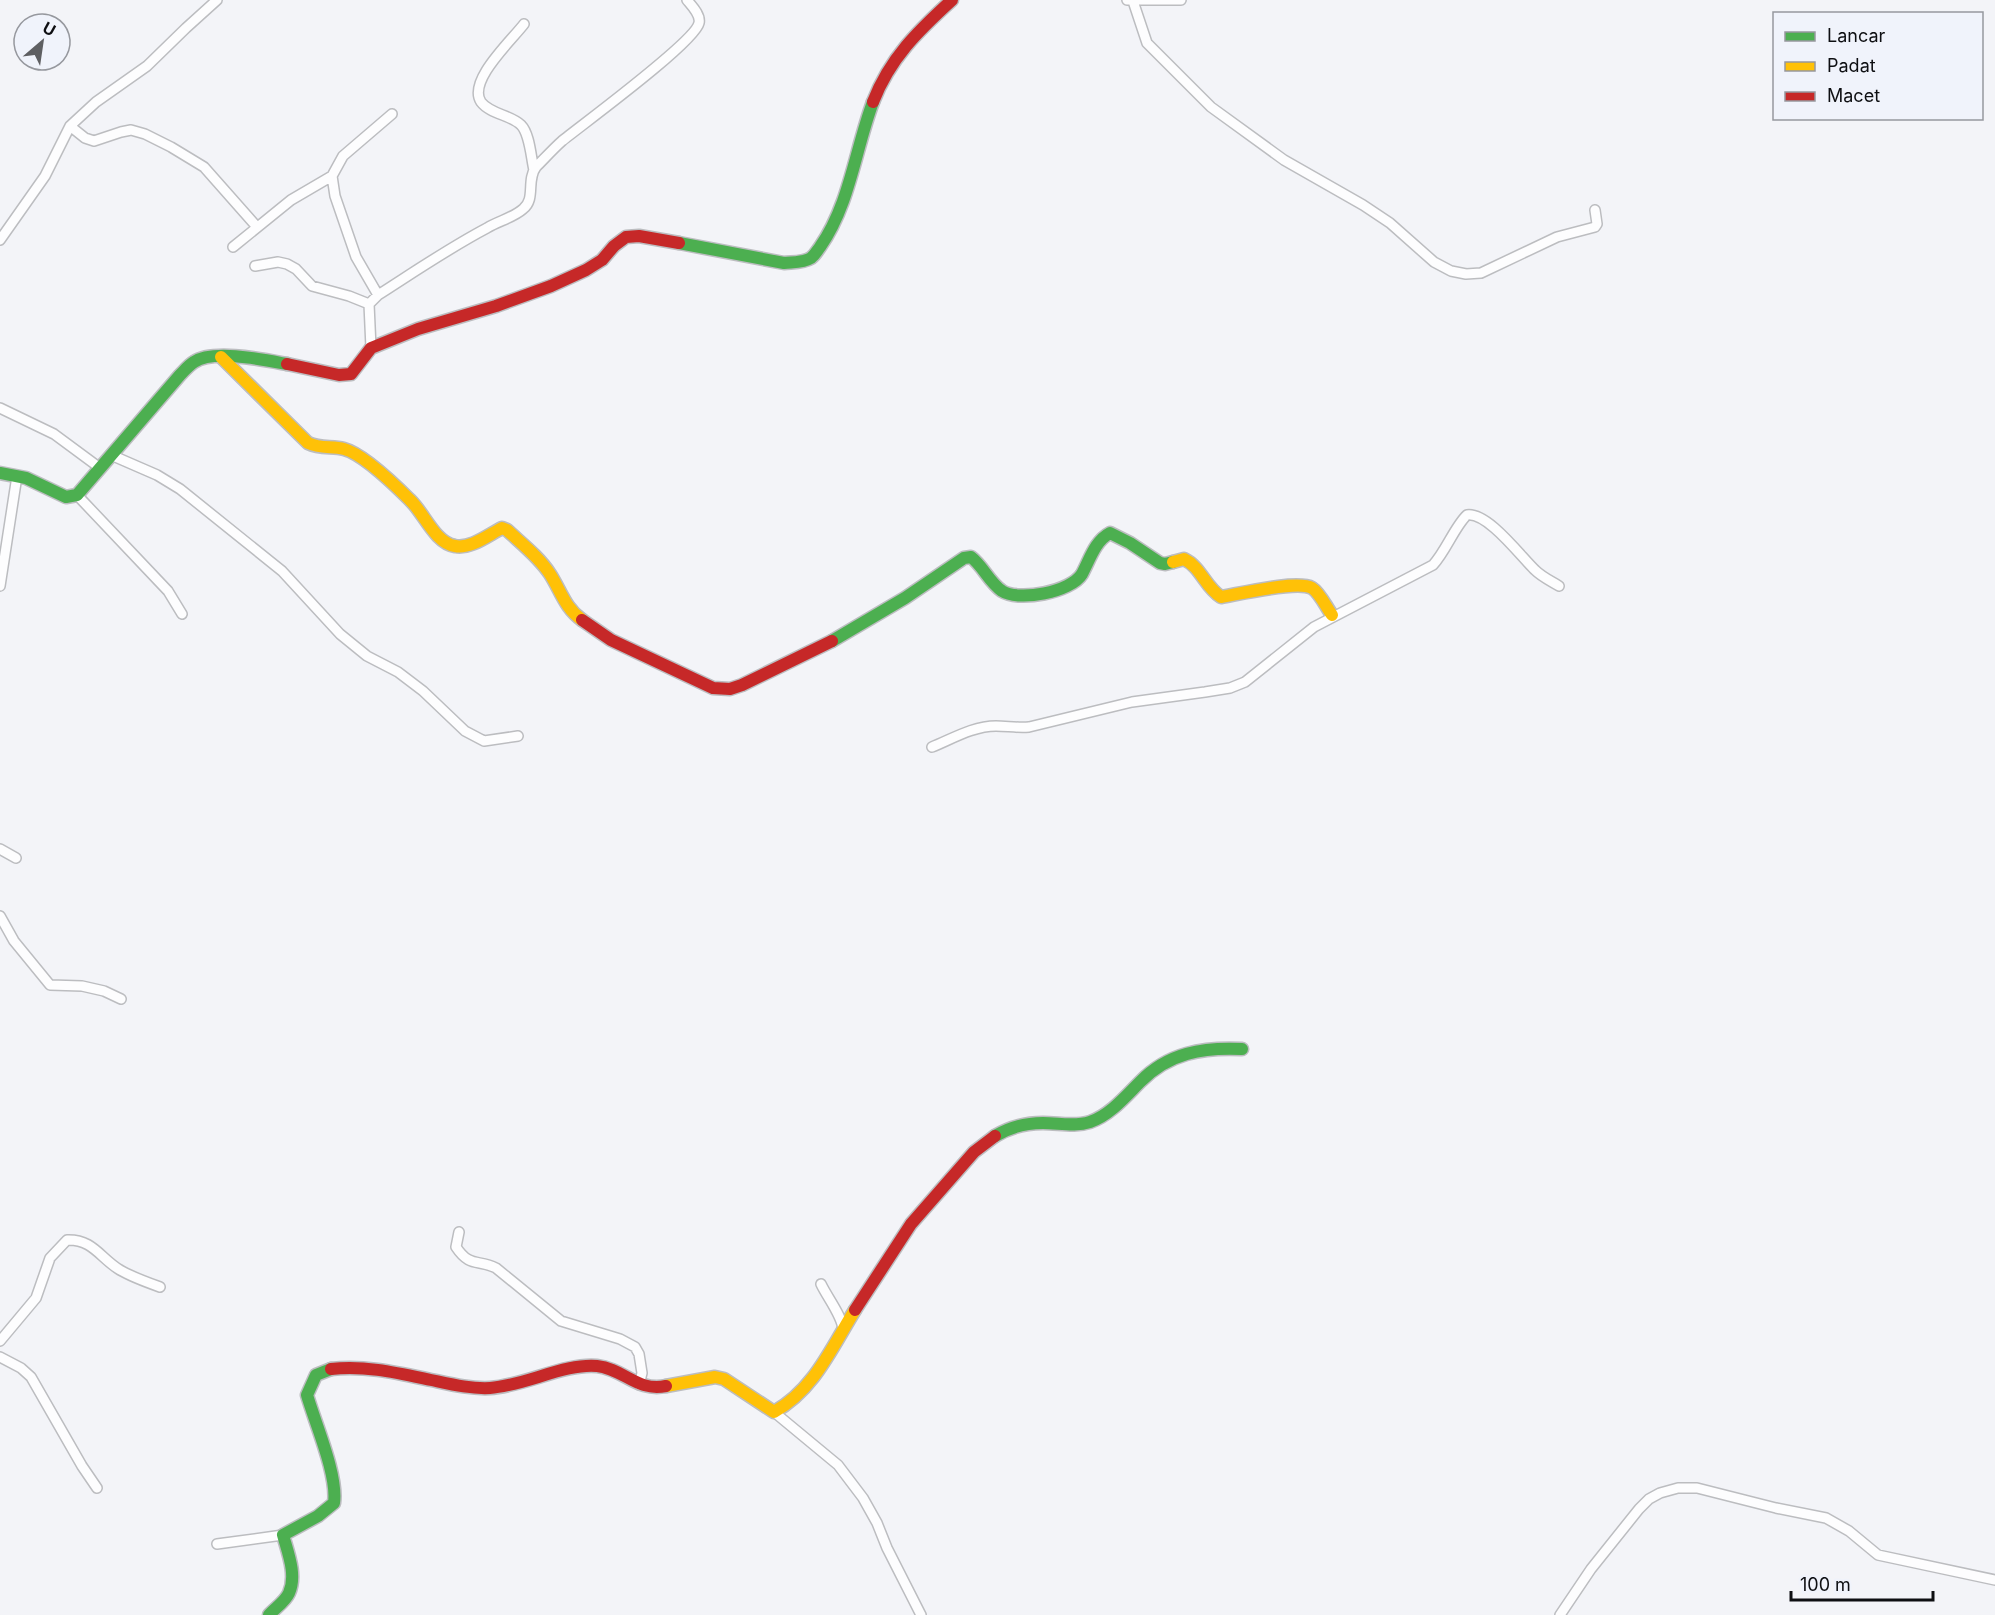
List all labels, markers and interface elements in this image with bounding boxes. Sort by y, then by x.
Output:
north arrow [12,12,72,72]
legend [1773,12,1983,120]
text: U [39,17,59,40]
text: Lancar [1827,25,1885,46]
text: Padat [1827,55,1876,76]
text: Macet [1827,85,1880,106]
scale bar [1791,1564,1934,1602]
text: 100 m [1800,1574,1851,1595]

